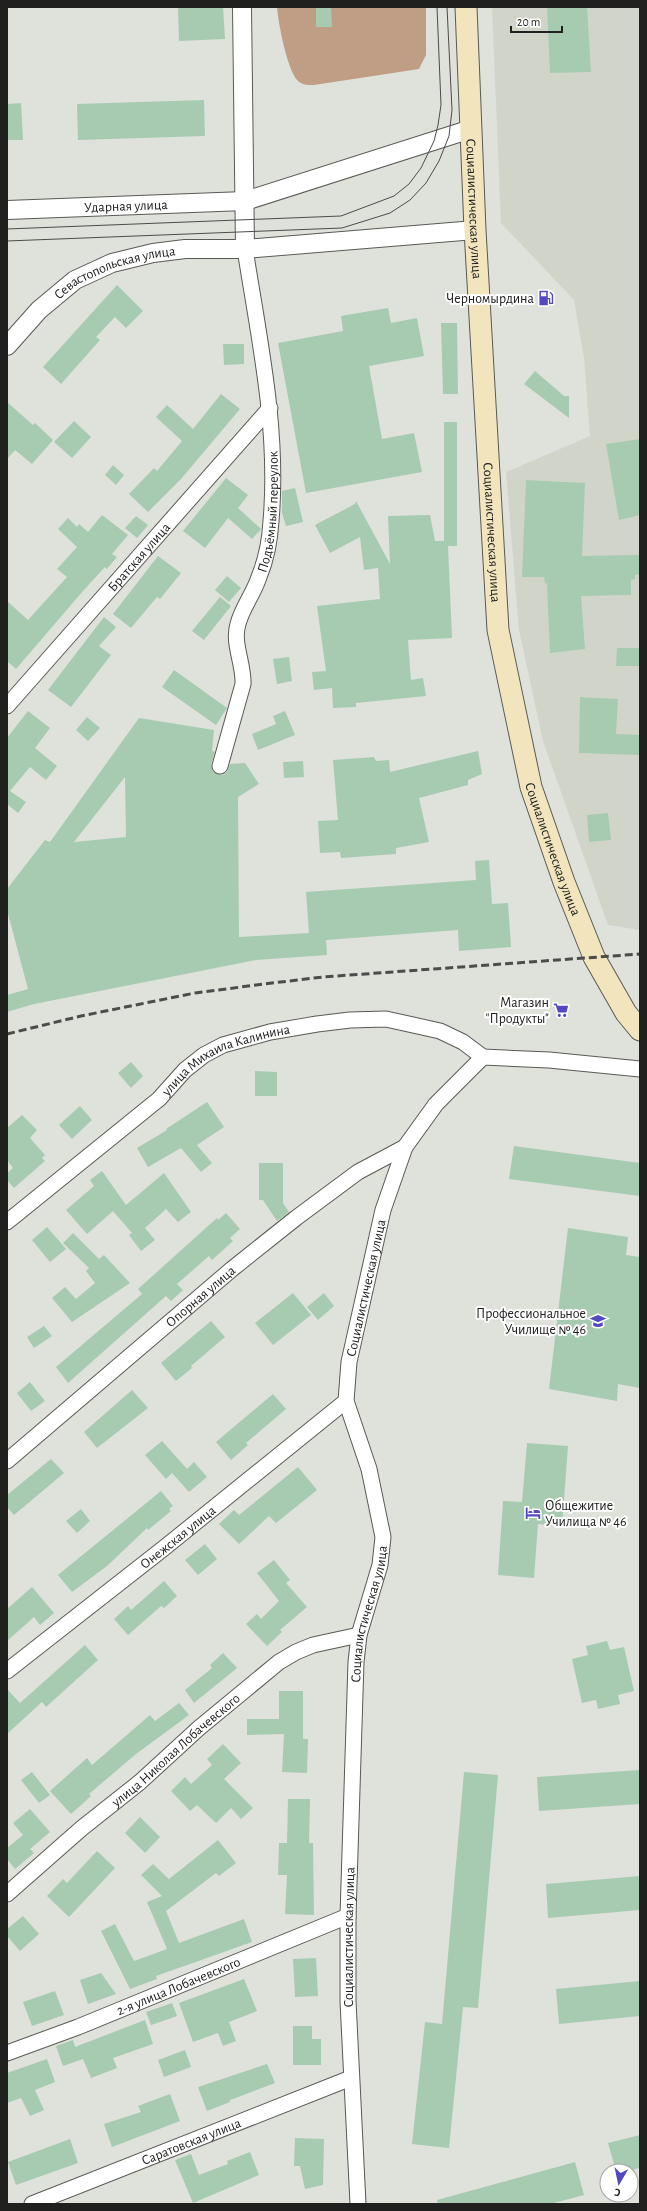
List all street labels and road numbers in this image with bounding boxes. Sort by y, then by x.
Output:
street label: Социалистическая улица [463,138,484,280]
street label: Ударная улица [84,198,169,215]
street label: Севастопольская улица [52,244,177,302]
street label: Подъёмный переулок [255,450,281,574]
street label: Социалистическая улица [480,462,502,604]
street label: Братская улица [106,520,174,594]
street label: Социалистическая улица [522,781,583,918]
street label: улица Михаила Калинина [159,1023,292,1100]
street label: Социалистическая улица [344,1217,389,1358]
street label: Опорная улица [163,1263,239,1330]
street label: Онежская улица [138,1503,219,1572]
street label: Социалистическая улица [349,1544,390,1683]
street label: улица Николая Лобачевского [109,1691,243,1810]
street label: Социалистическая улица [342,1866,358,2008]
street label: 2-я улица Лобачевского [115,1955,243,2018]
street label: Саратовская улица [140,2116,244,2168]

